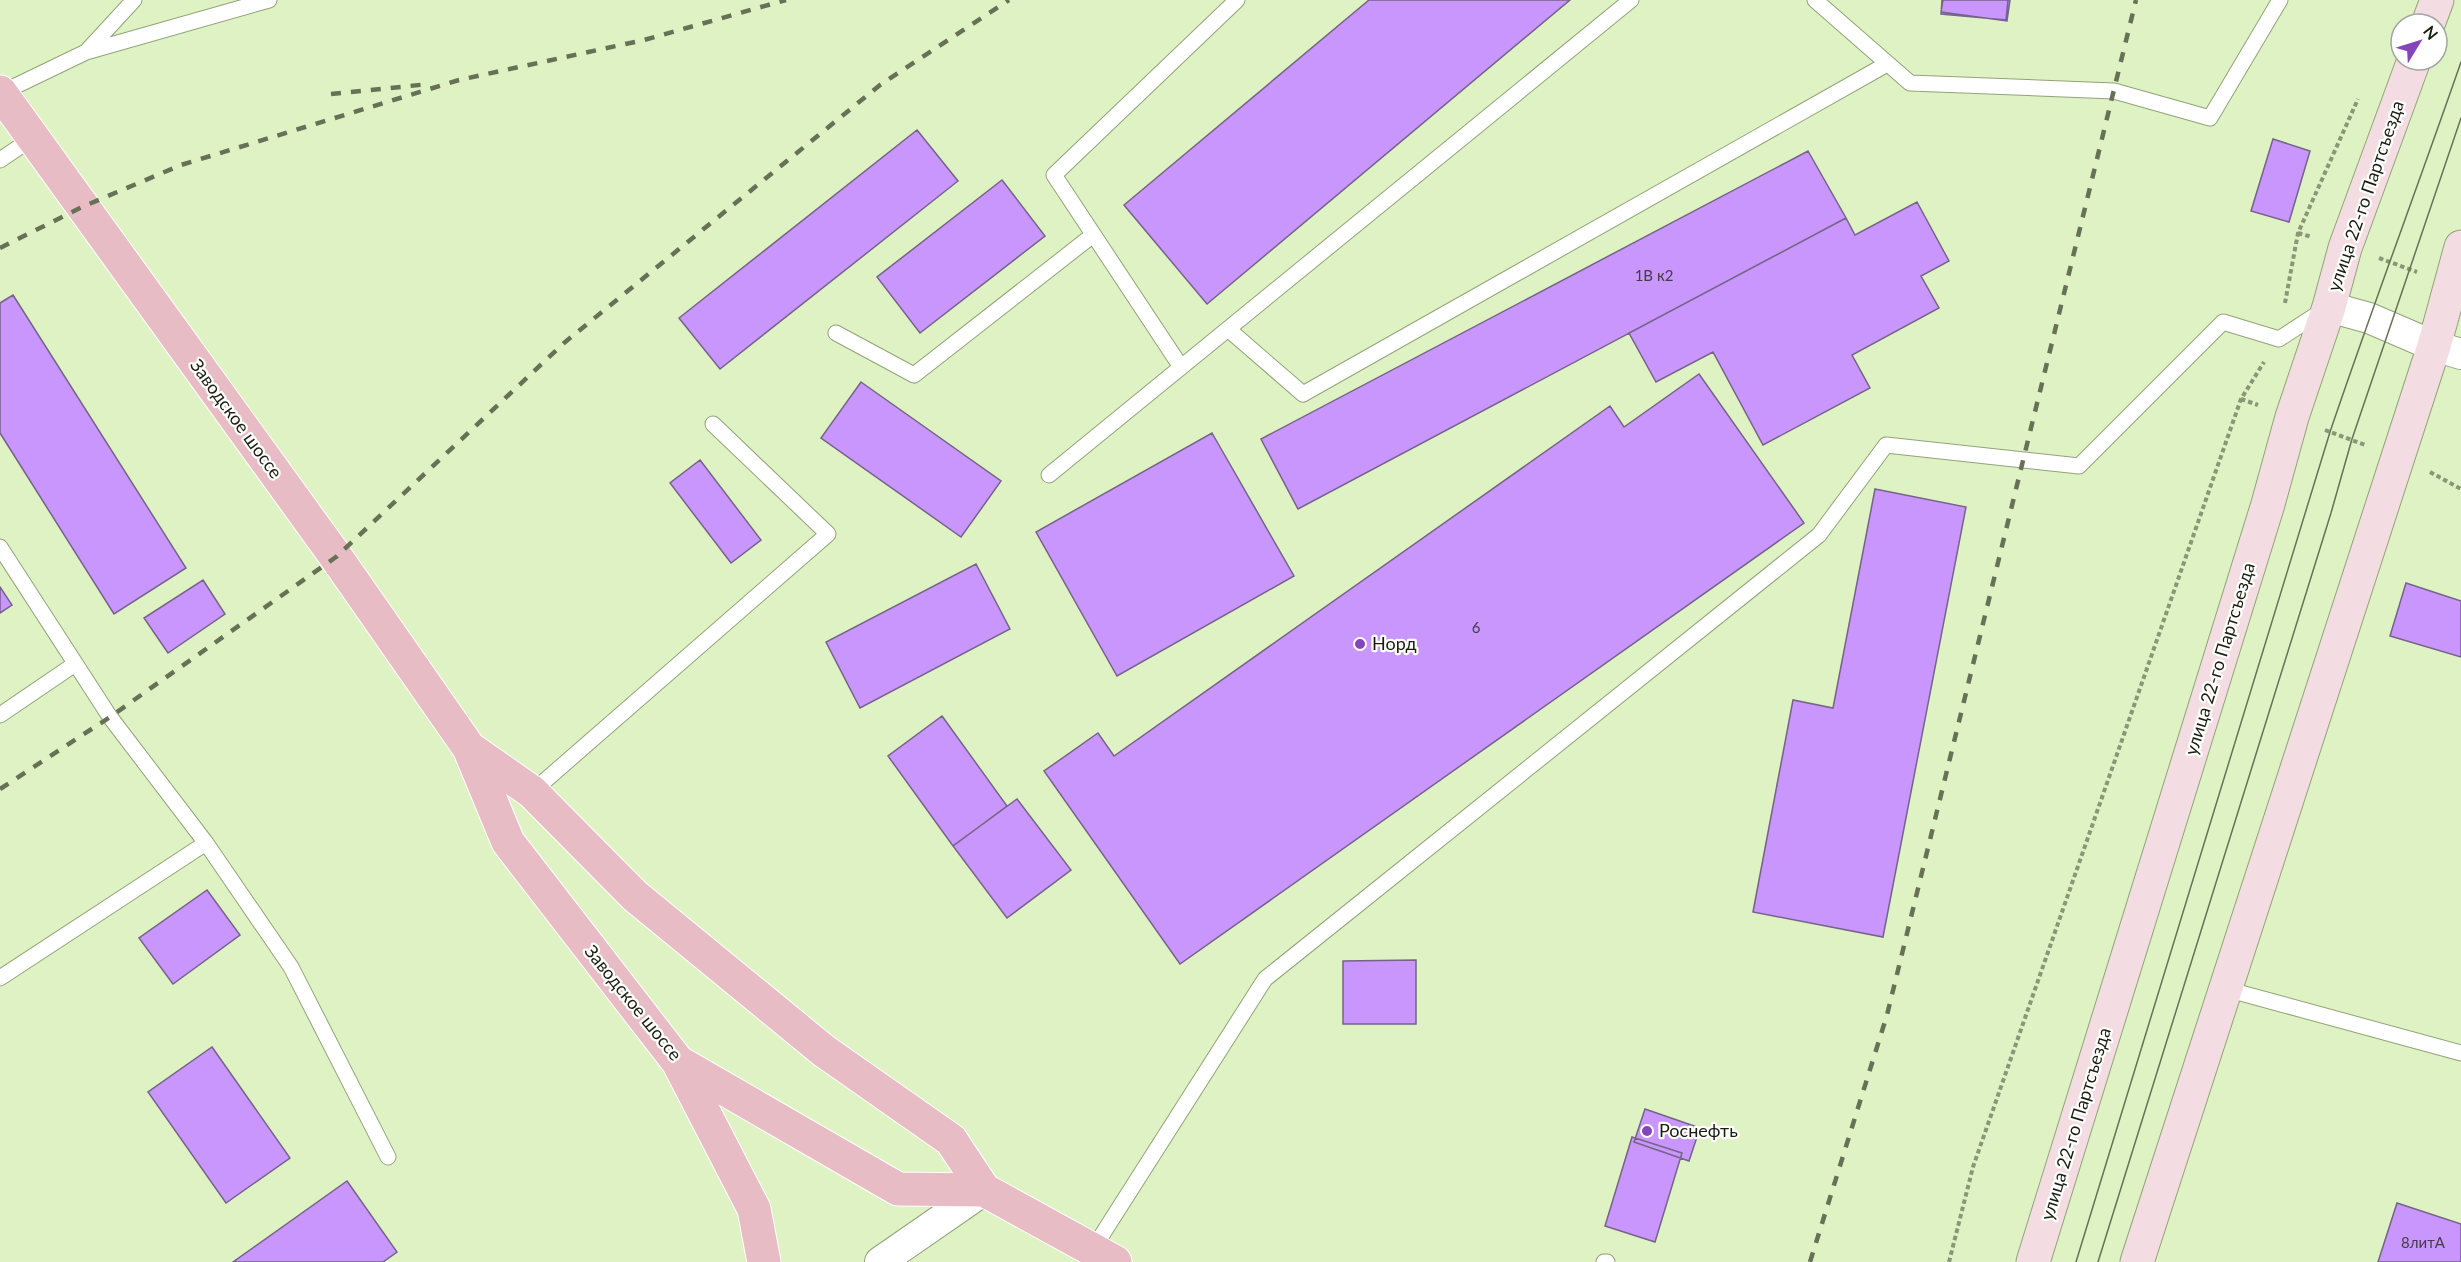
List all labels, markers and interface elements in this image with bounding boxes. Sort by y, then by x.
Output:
north arrow [2389,12,2449,72]
text: N [2420,22,2442,43]
street label: улица 22-го Партсъезда [2322,97,2408,294]
house number: 1В к2 [1635,266,1673,284]
street label: Заводское шоссе [186,354,287,482]
street label: улица 22-го Партсъезда [2179,560,2259,758]
house number: 6 [1472,618,1481,636]
place label: Норд [1372,632,1417,654]
marker: Норд [1353,637,1367,651]
street label: Заводское шоссе [580,940,687,1065]
street label: улица 22-го Партсъезда [2035,1025,2115,1223]
place label: Роснефть [1659,1119,1738,1141]
marker: Роснефть [1640,1124,1654,1138]
house number: 8литА [2401,1233,2446,1251]

